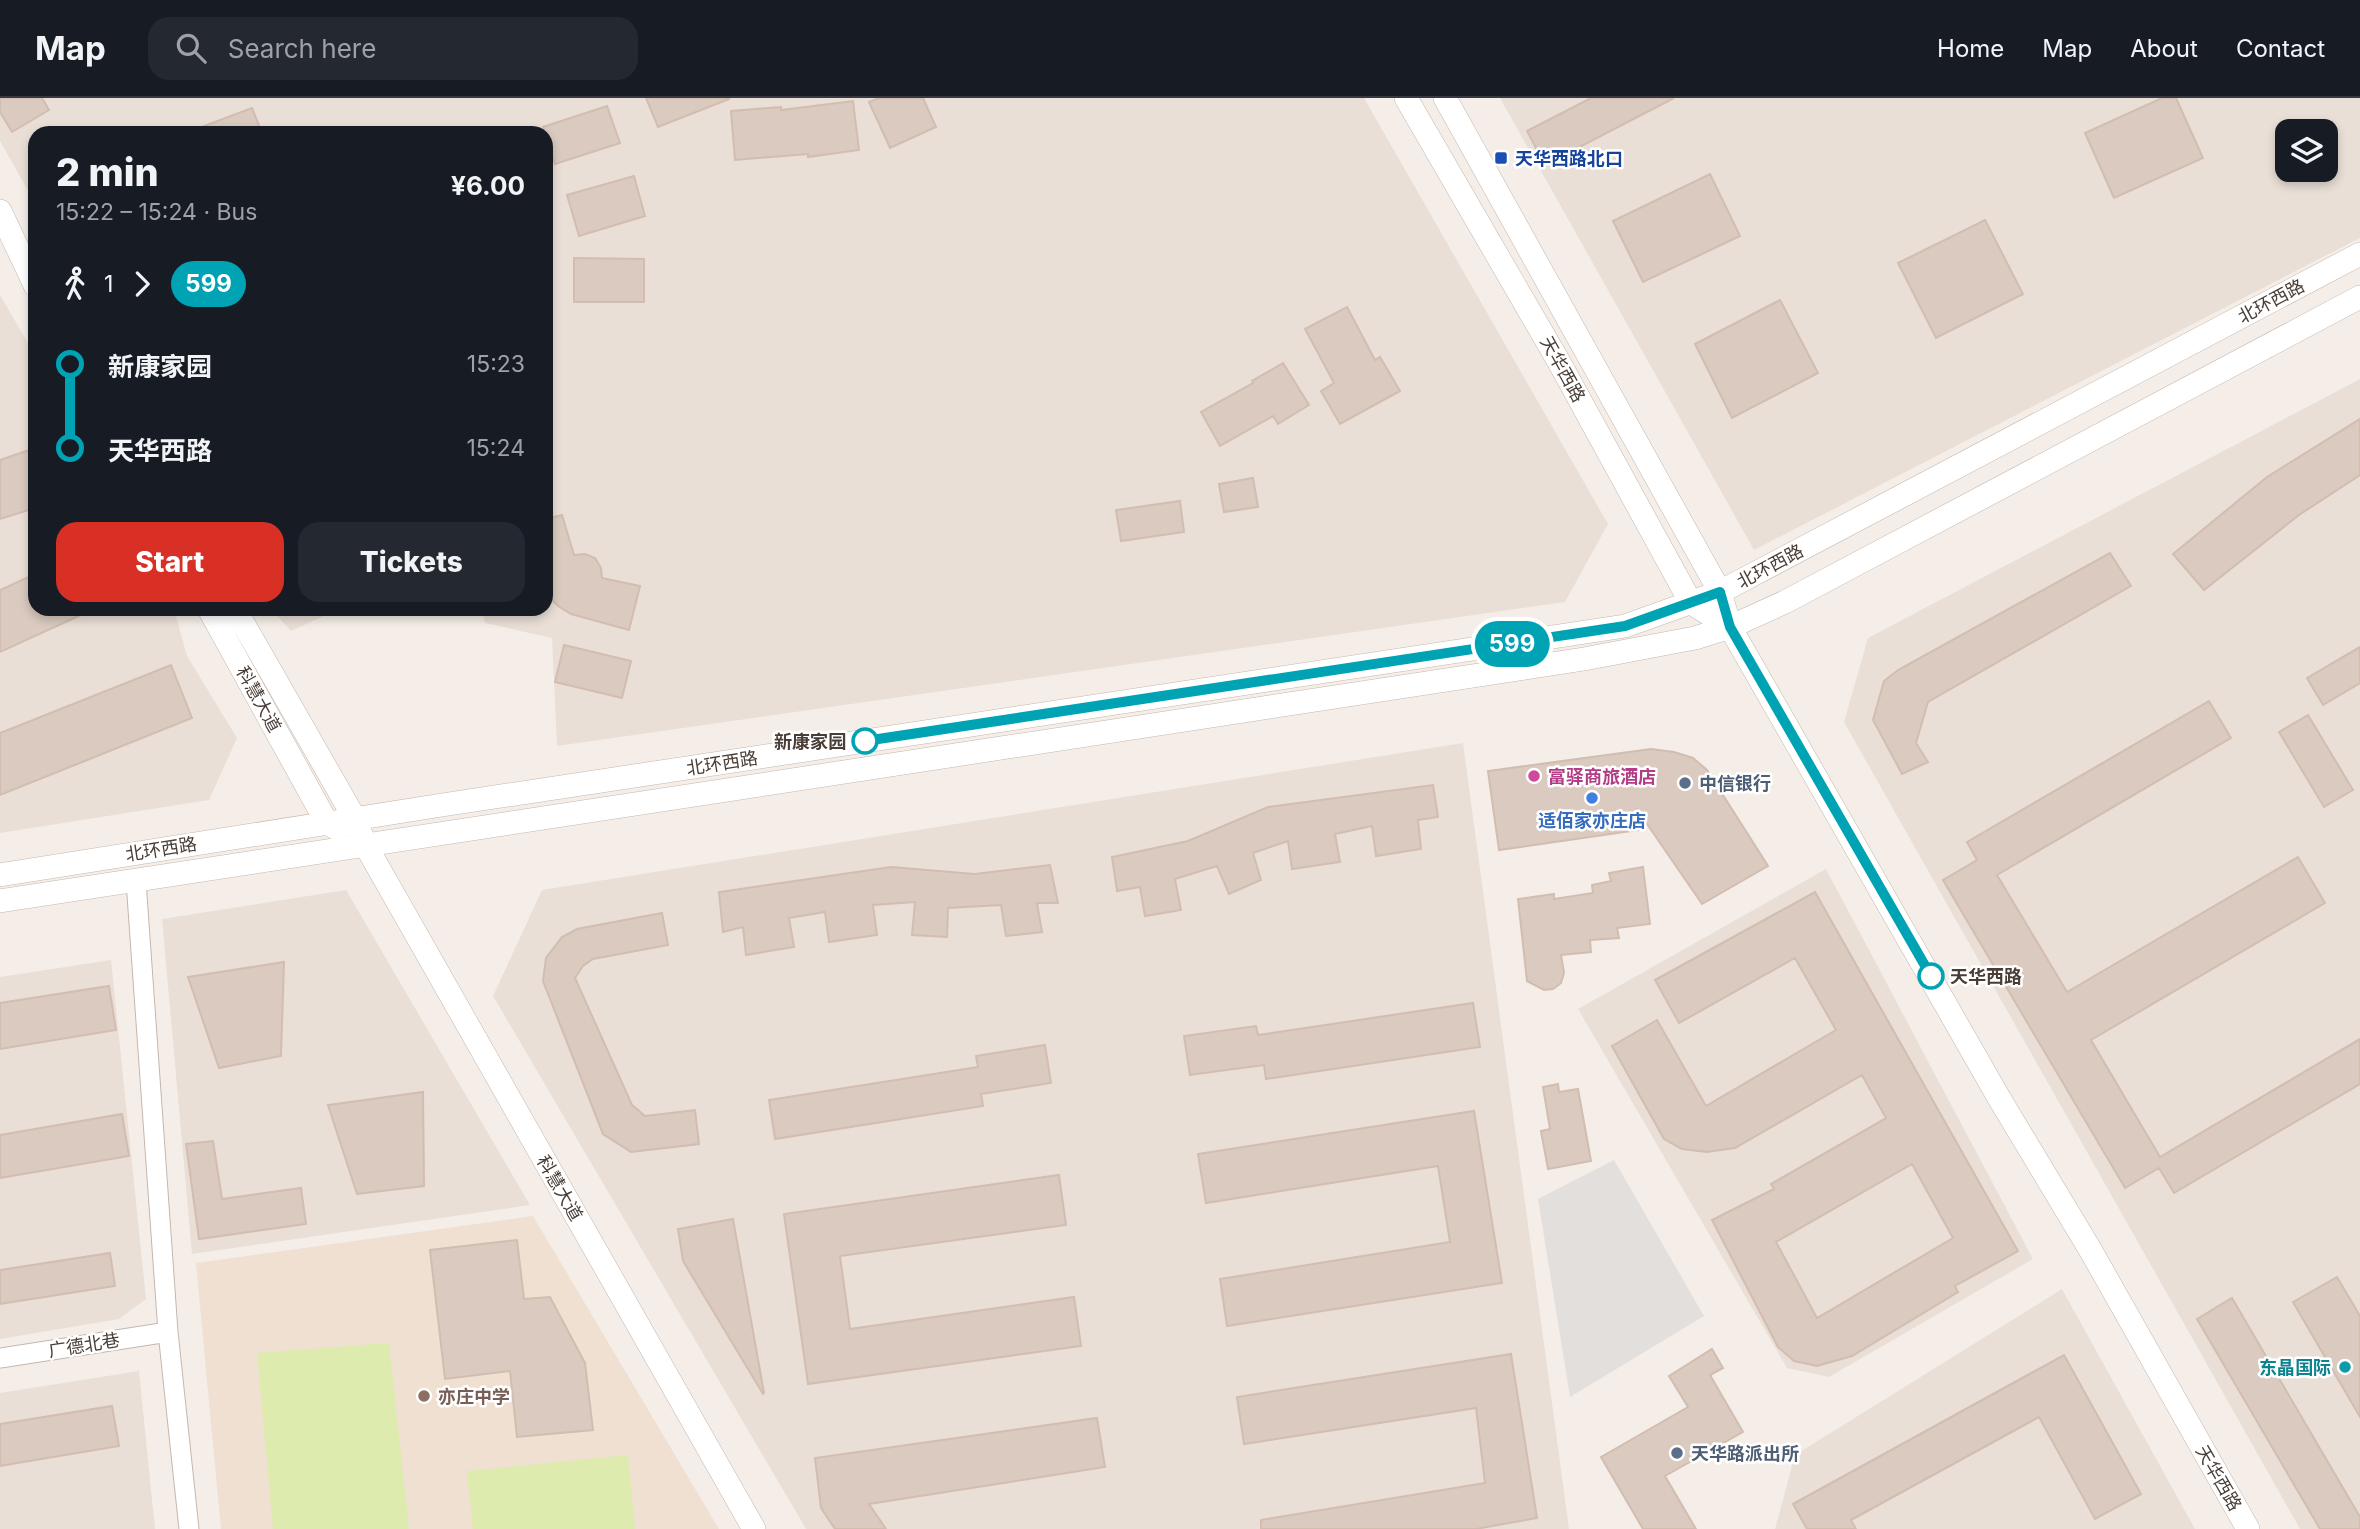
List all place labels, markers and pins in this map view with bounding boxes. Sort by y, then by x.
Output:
place label: 天华西路北口 [1515,148,1623,169]
marker: 天华西路北口 [1493,150,1509,166]
marker: 新康家园 [852,728,878,754]
place label: 新康家园 [774,731,846,752]
place label: 富驿商旅酒店 [1548,766,1656,787]
marker: 富驿商旅酒店 [1526,768,1542,784]
place label: 中信银行 [1699,773,1771,794]
marker: 中信银行 [1677,775,1693,791]
marker: 适佰家亦庄店 [1584,790,1600,806]
place label: 适佰家亦庄店 [1538,810,1646,831]
marker: 天华西路 [1918,963,1944,989]
place label: 天华西路 [1950,966,2022,987]
place label: 东晶国际 [2259,1357,2331,1378]
marker: 东晶国际 [2337,1359,2353,1375]
place label: 亦庄中学 [438,1386,510,1407]
marker: 亦庄中学 [416,1388,432,1404]
place label: 天华路派出所 [1691,1443,1799,1464]
marker: 天华路派出所 [1669,1445,1685,1461]

